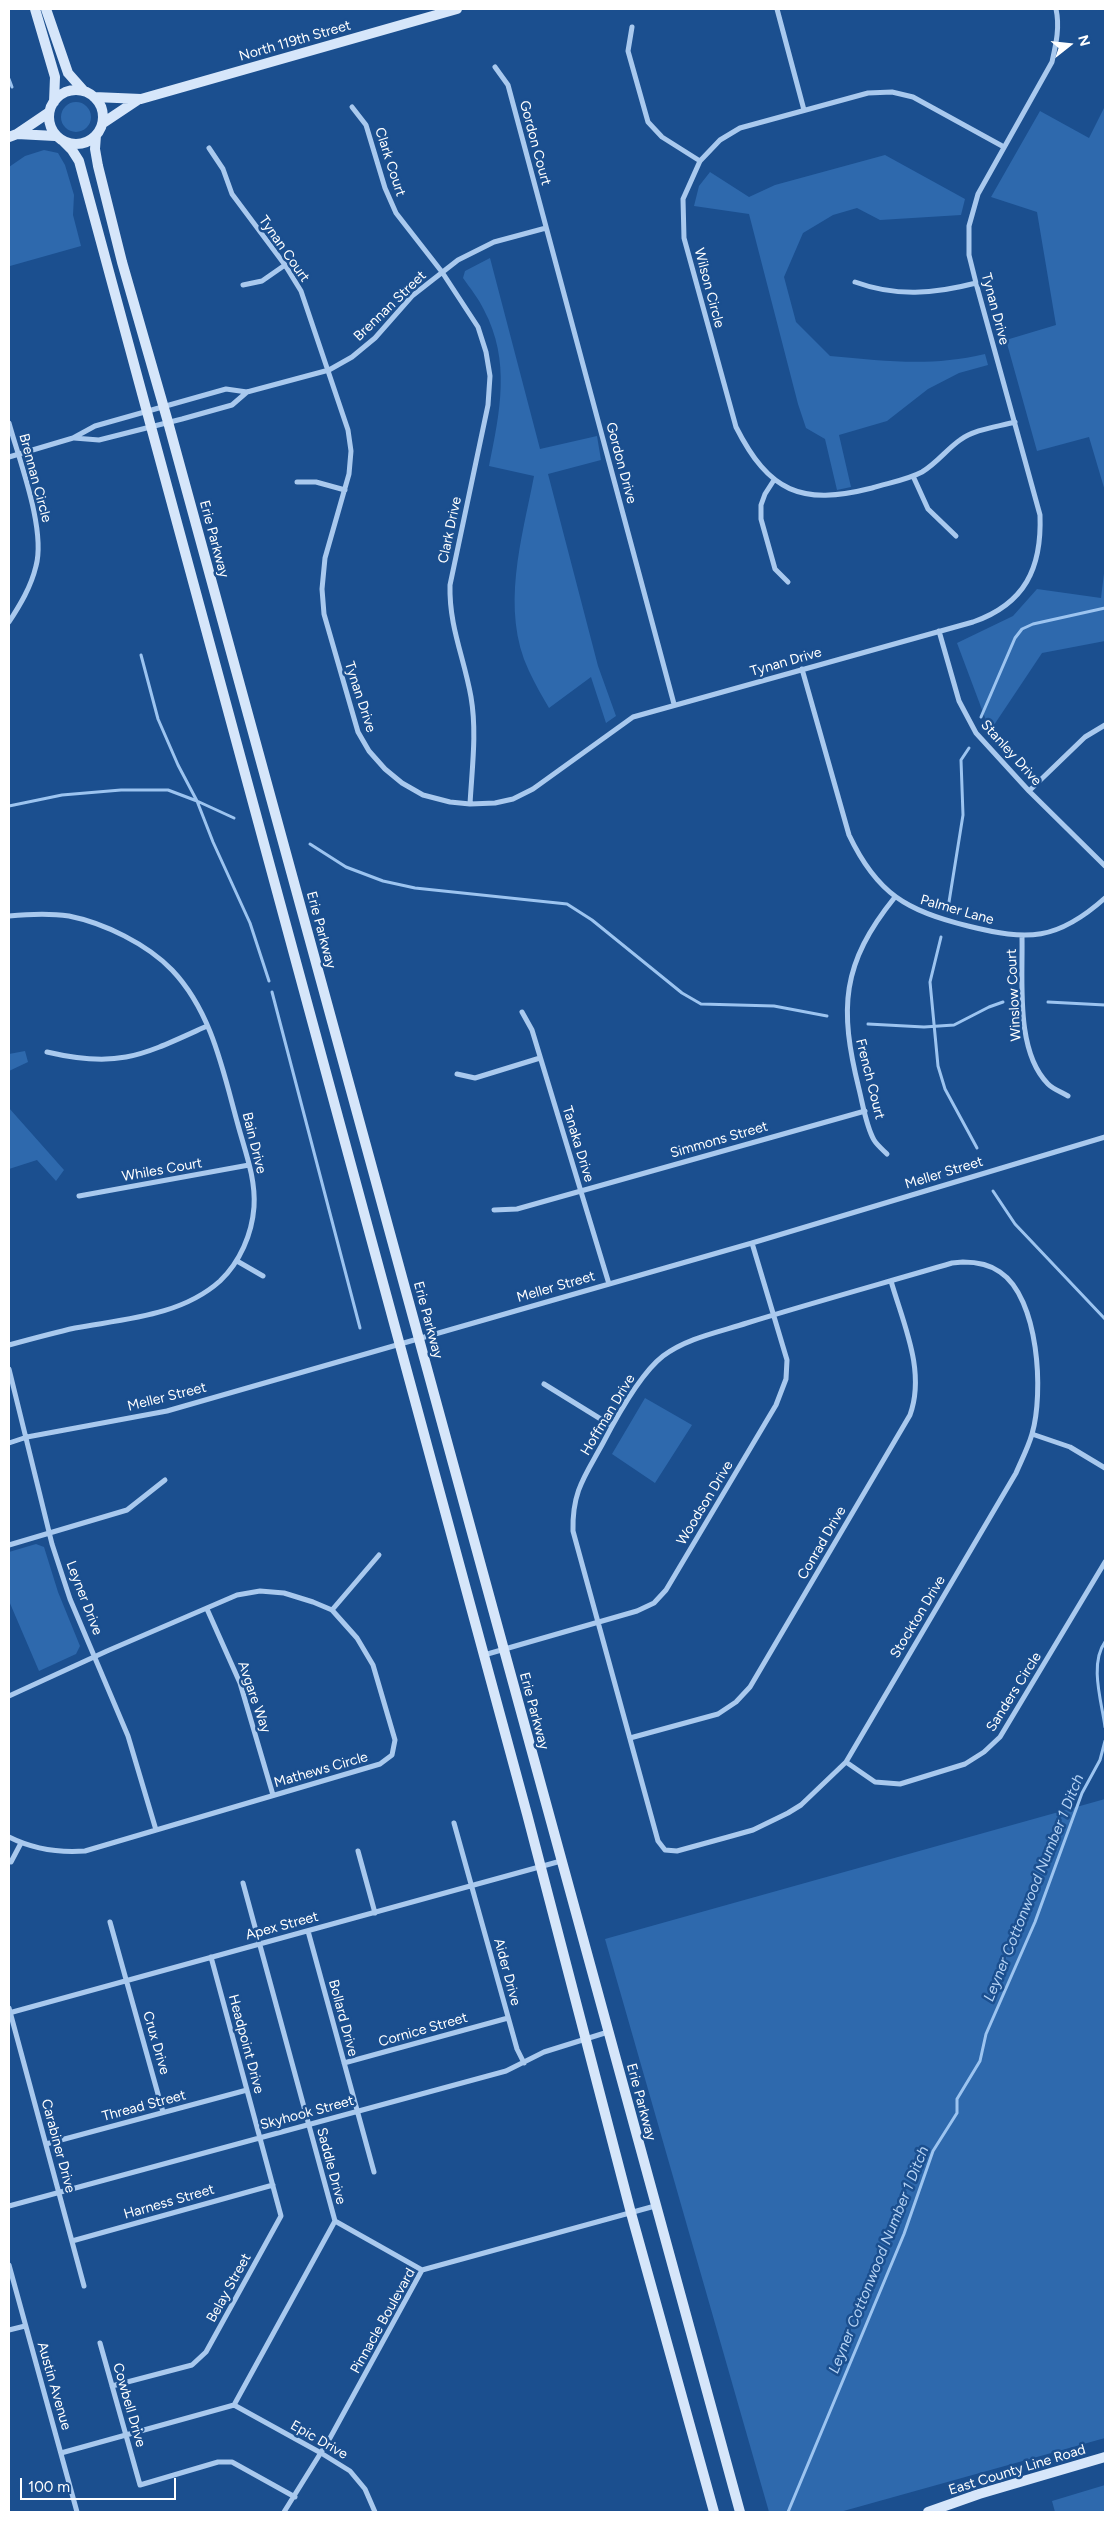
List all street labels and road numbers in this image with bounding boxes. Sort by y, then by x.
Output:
street label: North 119th Street [237,17,353,65]
street label: Gordon Court [516,99,554,187]
street label: Clark Court [371,125,409,199]
street label: Tynan Court [255,213,313,285]
street label: Wilson Circle [690,246,728,330]
street label: Brennan Street [350,267,430,345]
street label: Tynan Drive [977,271,1013,347]
street label: Gordon Drive [602,421,640,505]
street label: Brennan Circle [15,432,55,524]
street label: Clark Drive [435,495,465,565]
street label: Erie Parkway [196,499,232,579]
street label: Tynan Drive [748,644,824,680]
street label: Tynan Drive [341,659,379,735]
street label: Stanley Drive [977,717,1045,789]
street label: Erie Parkway [303,890,339,970]
street label: Palmer Lane [918,891,996,929]
street label: Winslow Court [1003,948,1025,1042]
street label: French Court [852,1037,888,1121]
street label: Tanaka Drive [558,1104,598,1184]
street label: Bain Drive [238,1111,270,1175]
street label: Simmons Street [668,1118,770,1162]
street label: Meller Street [903,1153,985,1193]
street label: Whiles Court [121,1155,203,1185]
street label: Meller Street [515,1268,597,1306]
street label: Erie Parkway [410,1280,446,1360]
street label: Hoffman Drive [577,1371,639,1459]
street label: Meller Street [126,1379,208,1415]
street label: Woodson Drive [673,1458,737,1548]
street label: Conrad Drive [794,1503,850,1583]
street label: Leyner Drive [62,1559,106,1637]
street label: Stockton Drive [887,1573,949,1661]
street label: Sanders Circle [983,1649,1045,1735]
street label: Avgare Way [234,1659,274,1735]
street label: Erie Parkway [516,1671,552,1751]
street label: Mathews Circle [272,1749,370,1791]
street label: Apex Street [244,1908,320,1944]
street label: Aider Drive [490,1936,524,2008]
street label: Bollard Drive [325,1978,361,2058]
street label: Headpoint Drive [225,1993,267,2095]
street label: Crux Drive [139,2009,173,2077]
street label: Cornice Street [377,2009,469,2051]
street label: Erie Parkway [623,2062,659,2142]
street label: Thread Street [100,2087,188,2125]
street label: Skyhook Street [258,2092,356,2134]
street label: Carabiner Drive [37,2097,79,2195]
street label: Saddle Drive [313,2126,349,2206]
street label: Harness Street [122,2181,216,2223]
street label: Belay Street [203,2251,255,2325]
street label: Pinnacle Boulevard [347,2265,419,2377]
street label: Austin Avenue [33,2340,75,2432]
street label: Cowbell Drive [109,2361,149,2449]
street label: Epic Drive [287,2417,351,2463]
street label: East County Line Road [946,2441,1088,2499]

